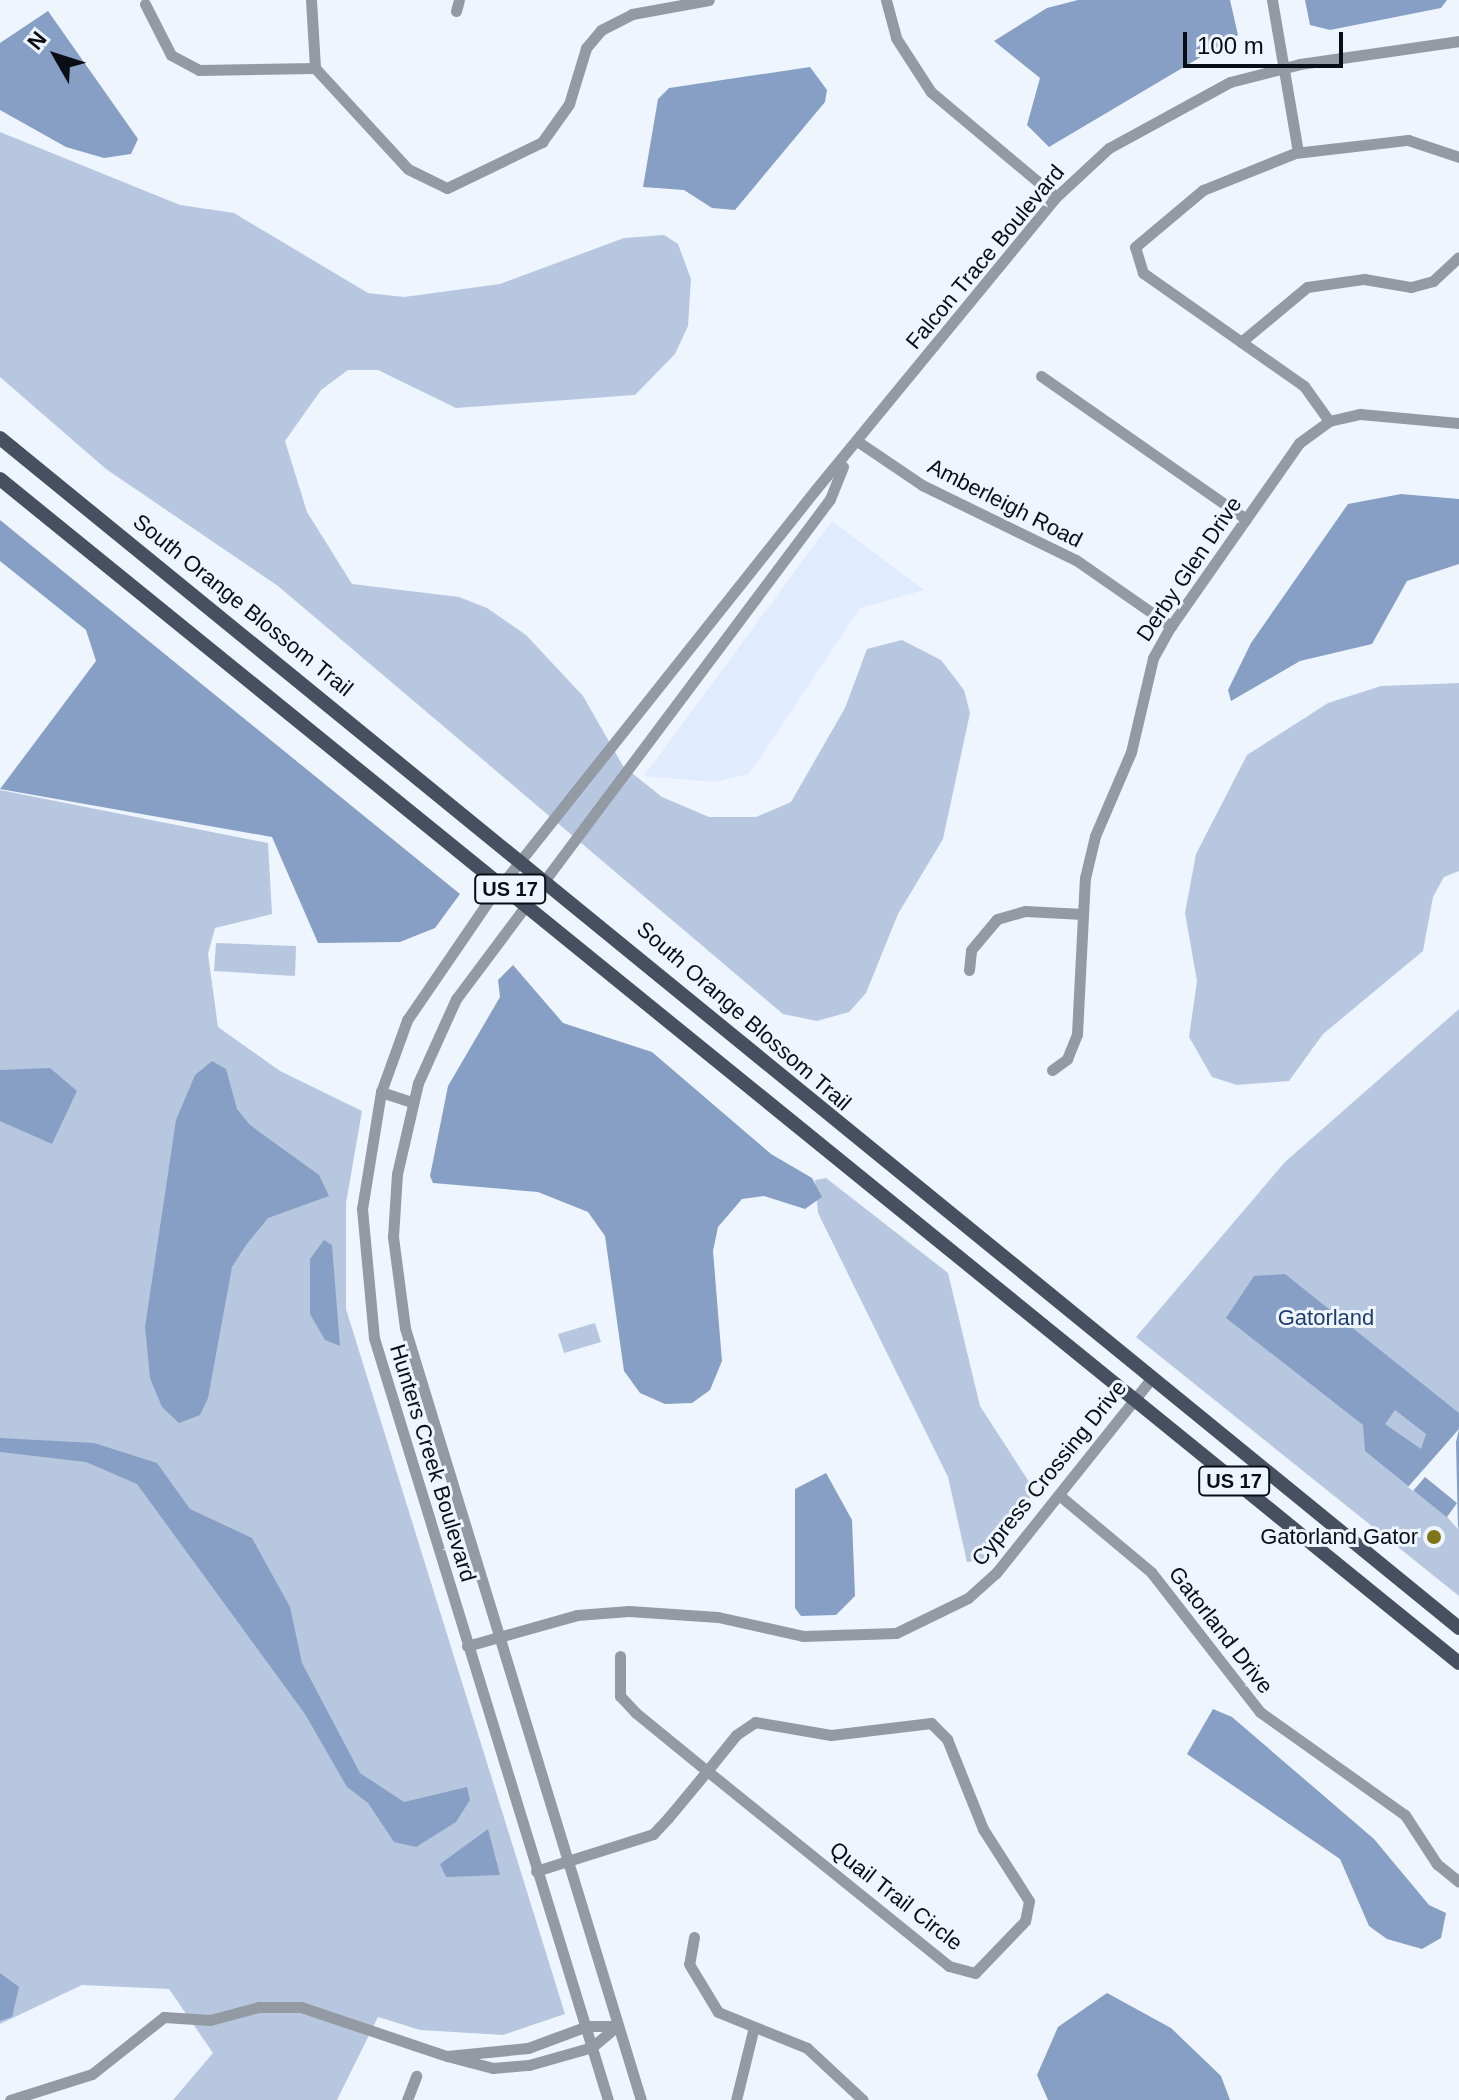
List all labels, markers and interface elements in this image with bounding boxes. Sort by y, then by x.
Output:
north arrow [16,16,96,96]
scale bar [1187,16,1347,66]
text: N [22,27,52,55]
text: 100 m [1197,32,1264,59]
street label: Falcon Trace Boulevard [900,159,1070,355]
street label: Amberleigh Road [923,453,1087,553]
street label: Derby Glen Drive [1131,492,1247,646]
street label: South Orange Blossom Trail [128,508,358,702]
road number: US 17 [474,873,546,905]
street label: South Orange Blossom Trail [631,916,857,1116]
park label: Gatorland [1278,1305,1374,1331]
street label: Hunters Creek Boulevard [384,1341,482,1585]
street label: Cypress Crossing Drive [966,1375,1132,1571]
road number: US 17 [1198,1465,1270,1497]
place label: Gatorland Gator [1260,1524,1418,1550]
marker: Gatorland Gator [1425,1528,1443,1546]
street label: Gatorland Drive [1163,1561,1279,1699]
street label: Quail Trail Circle [824,1836,968,1956]

